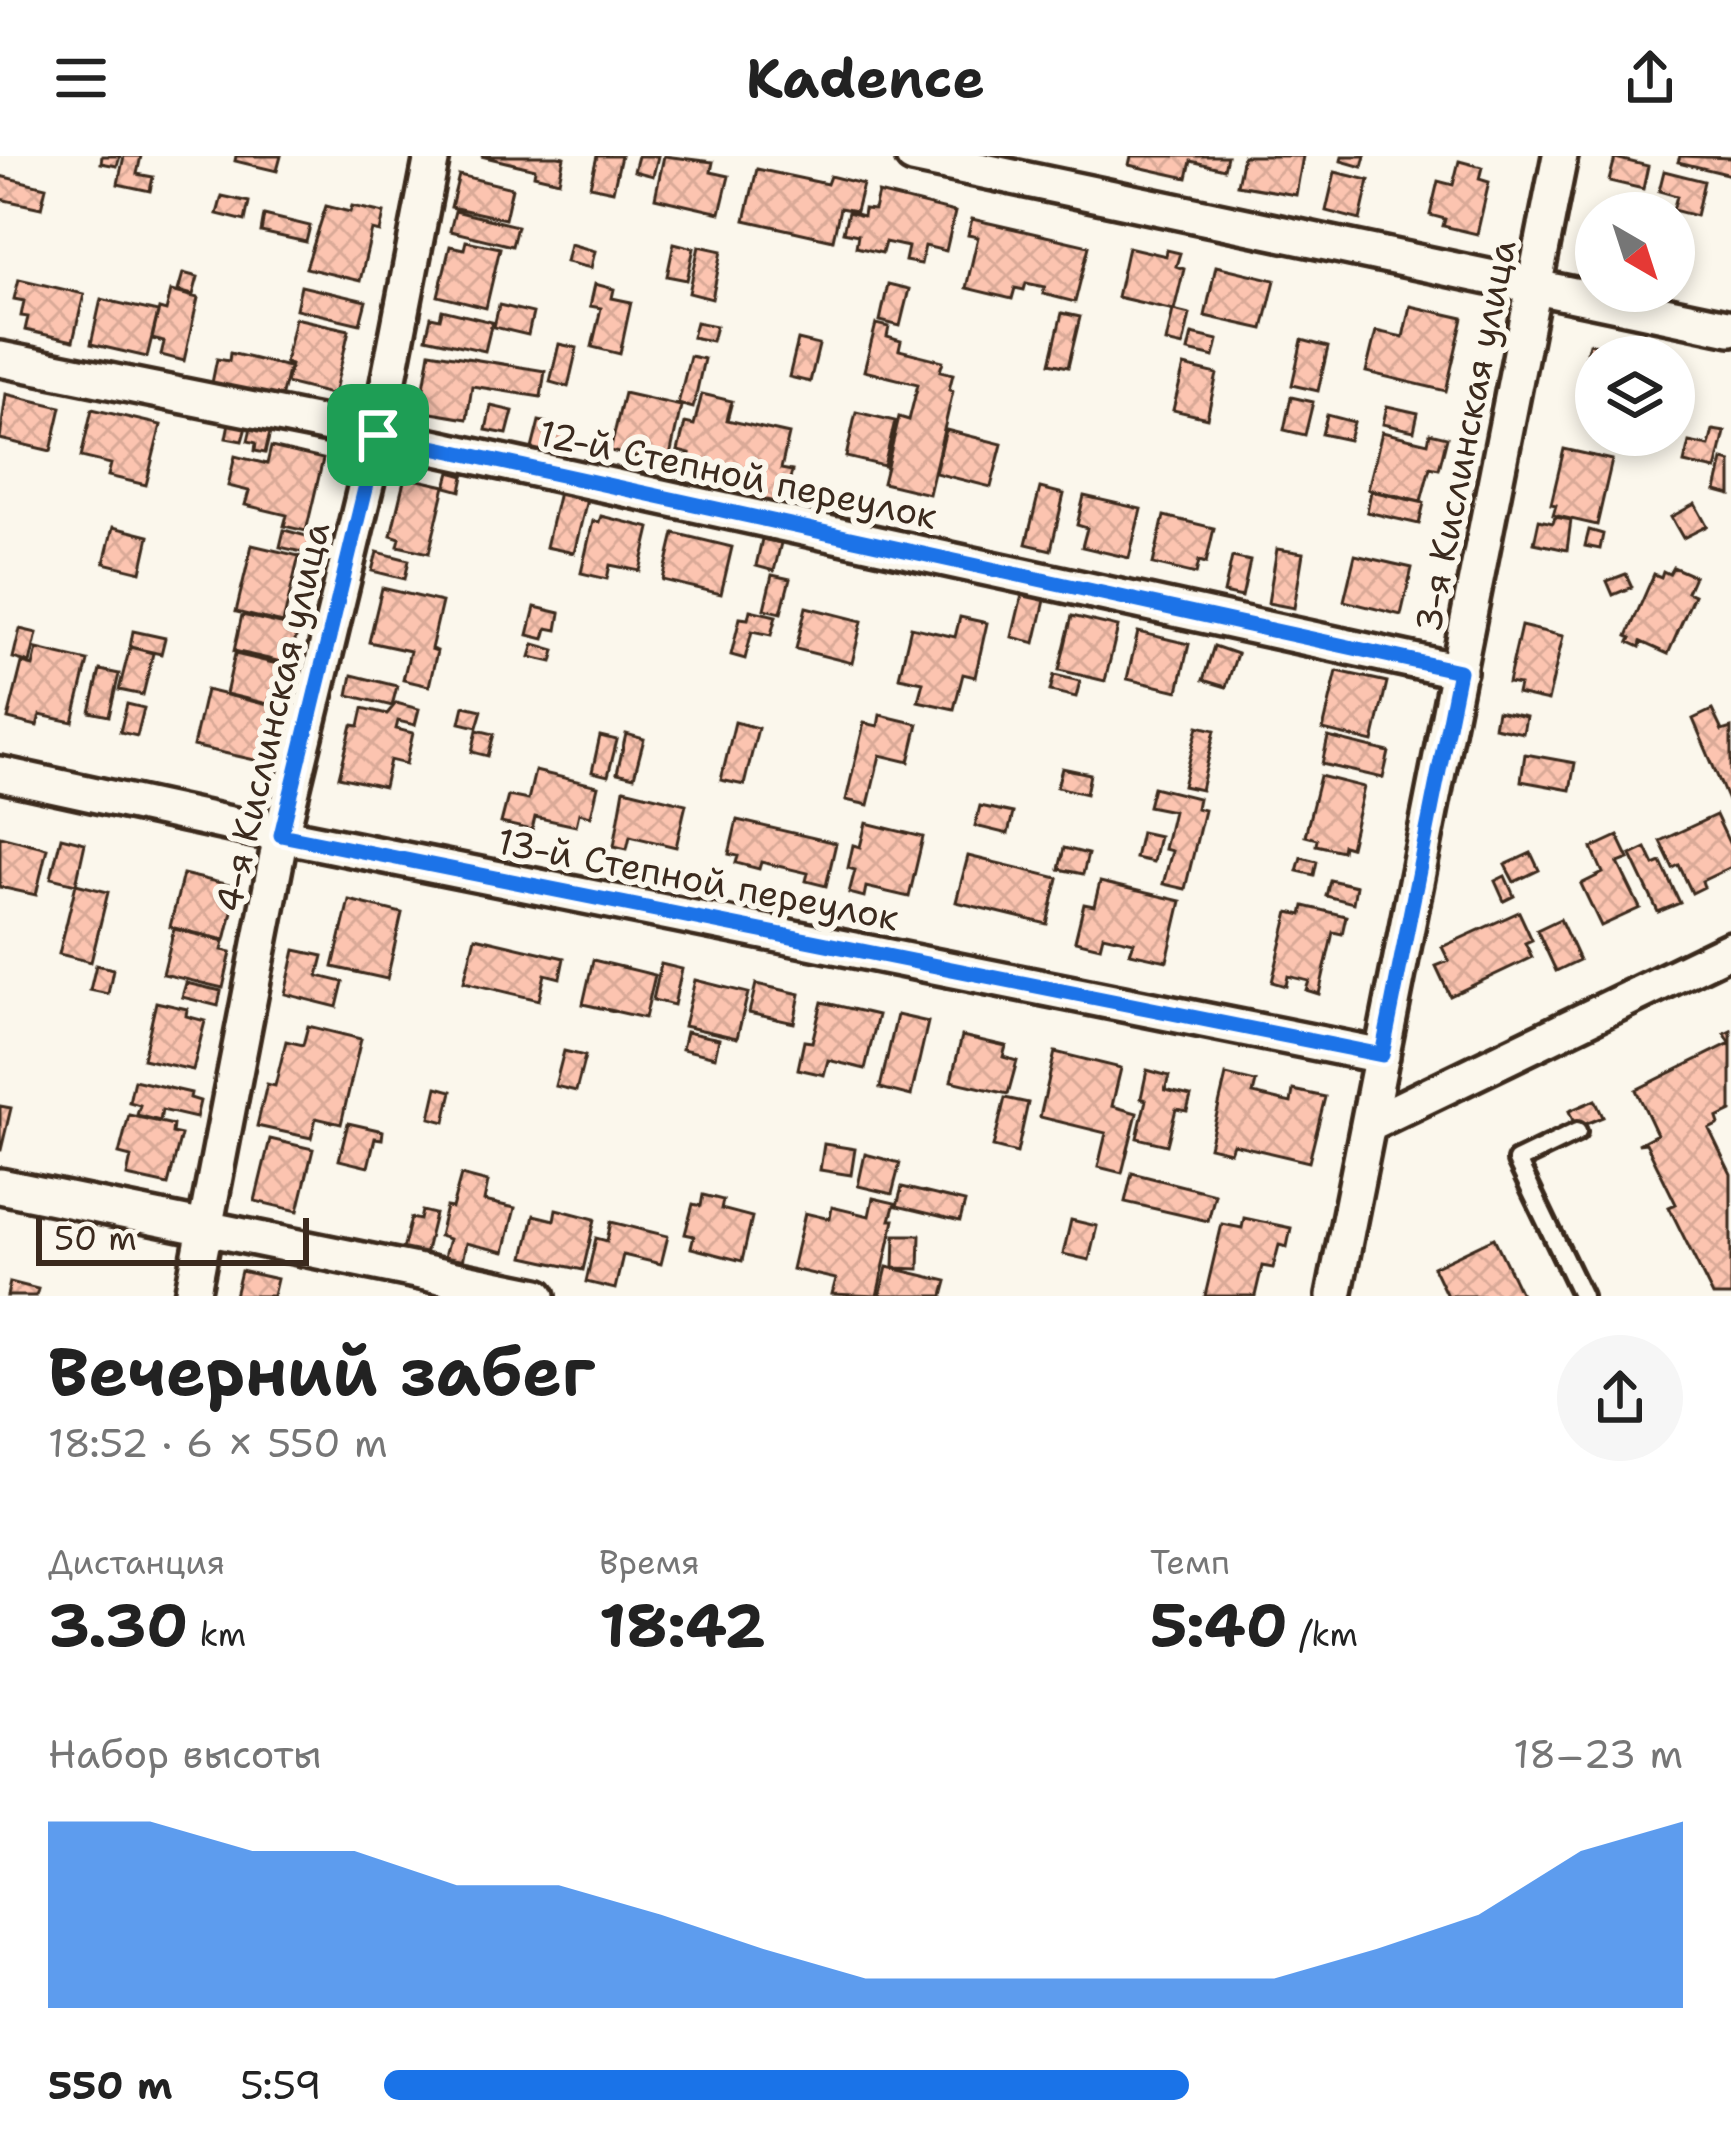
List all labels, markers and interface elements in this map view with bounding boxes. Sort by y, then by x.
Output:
text: Kadence [746,42,985,114]
icon: menu [48,45,114,111]
icon: share [1617,45,1683,111]
north arrow [1575,192,1695,312]
map controls [1575,192,1695,456]
street label: 3-я Кислинская улица [1403,236,1528,636]
button: layers [1575,336,1695,456]
pin [327,384,429,486]
icon: arrive [345,402,411,468]
street label: 12-й Степной переулок [534,408,941,541]
street label: 4-я Кислинская улица [204,517,341,917]
street label: 13-й Степной переулок [493,817,903,942]
scale bar [36,1212,309,1265]
text: 50 m [54,1216,137,1261]
text: Вечерний забег [48,1328,595,1416]
button: share [1557,1335,1683,1461]
text: 18:52 · 6 × 550 m [48,1417,388,1469]
text: Дистанция [48,1540,225,1585]
text: Время [599,1540,700,1585]
text: Темп [1150,1540,1230,1585]
text: 3.30 [48,1585,188,1665]
text: 18:42 [599,1585,766,1665]
text: 5:40 [1150,1585,1288,1665]
text: km [188,1612,246,1657]
text: /km [1288,1612,1358,1657]
text: Набор высоты [48,1728,322,1780]
text: 18–23 m [1513,1728,1683,1780]
text: 550 m [48,2059,173,2111]
text: 5:59 [240,2059,322,2111]

